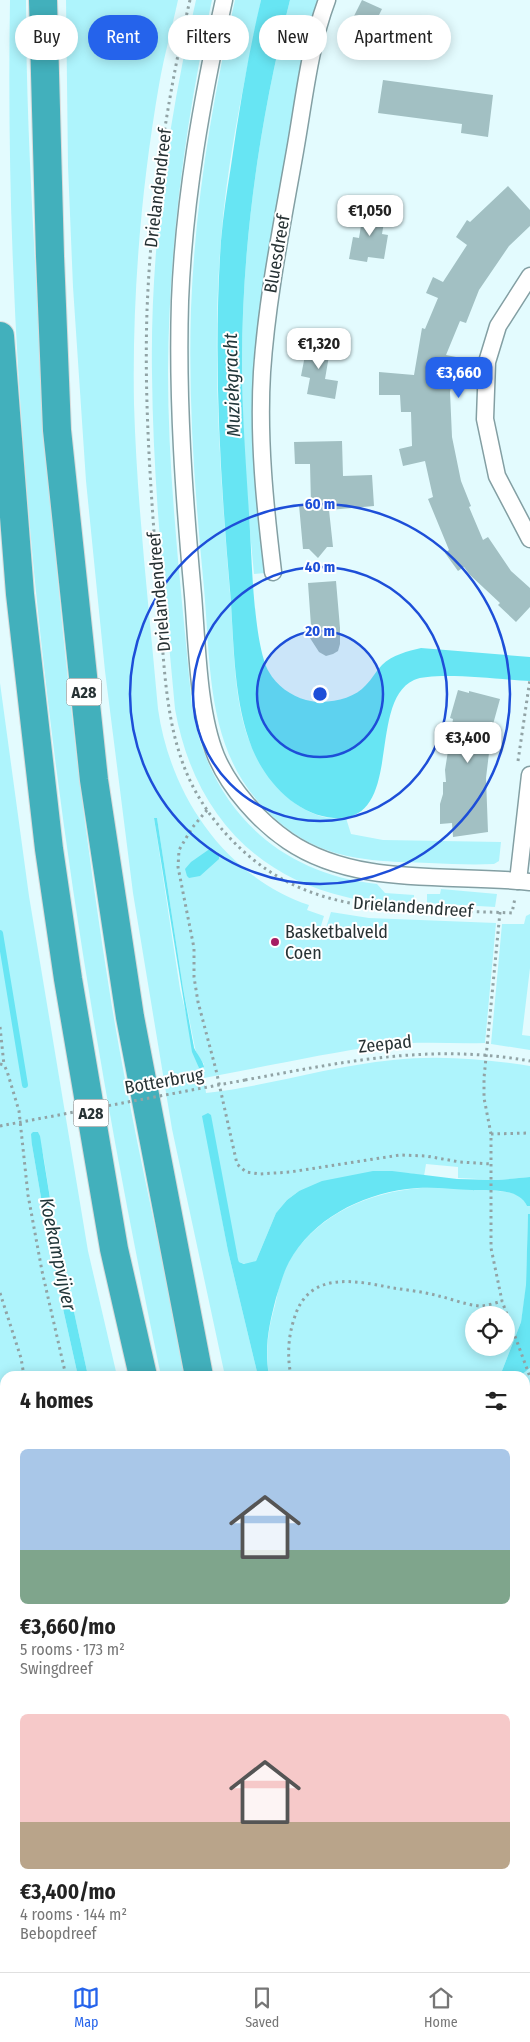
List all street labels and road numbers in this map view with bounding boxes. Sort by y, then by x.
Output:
street label: Drielandendreef [140,126,176,249]
street label: Bluesdreef [259,212,295,295]
street label: Drielandendreef [143,530,175,653]
road number: A28 [66,679,102,706]
street label: Drielandendreef [352,892,475,922]
street label: Zeepad [357,1030,413,1058]
street label: Botterbrug [123,1063,206,1099]
road number: A28 [74,1100,108,1126]

